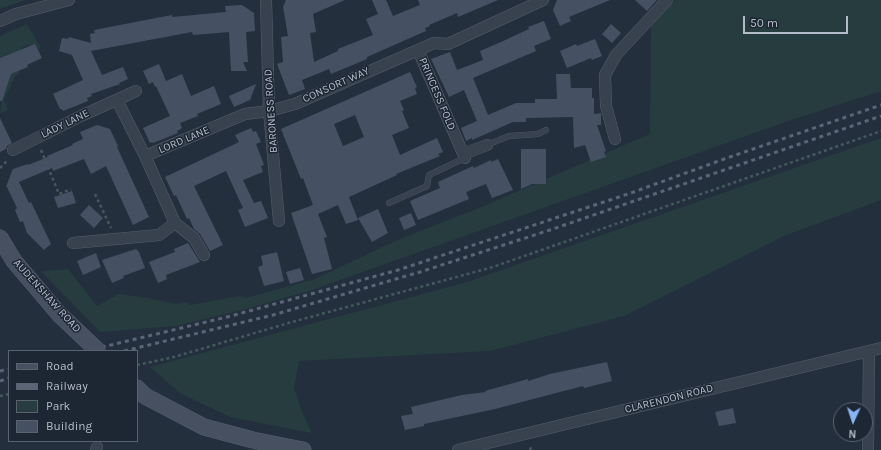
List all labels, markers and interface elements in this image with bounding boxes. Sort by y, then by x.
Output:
scale bar [745,8,850,34]
text: 50 m [750,16,778,30]
street label: PRINCESS FOLD [416,56,458,132]
street label: CONSORT WAY [301,64,371,106]
street label: BARONESS ROAD [261,69,281,153]
street label: LADY LANE [39,107,91,141]
street label: LORD LANE [157,123,211,157]
street label: AUDENSHAW ROAD [11,257,83,335]
legend [8,350,138,442]
text: Road [46,359,74,373]
text: Railway [46,379,88,393]
street label: CLARENDON ROAD [623,382,715,416]
text: Park [46,399,70,413]
north arrow [833,402,873,442]
text: Building [46,419,92,433]
text: N [848,427,857,440]

